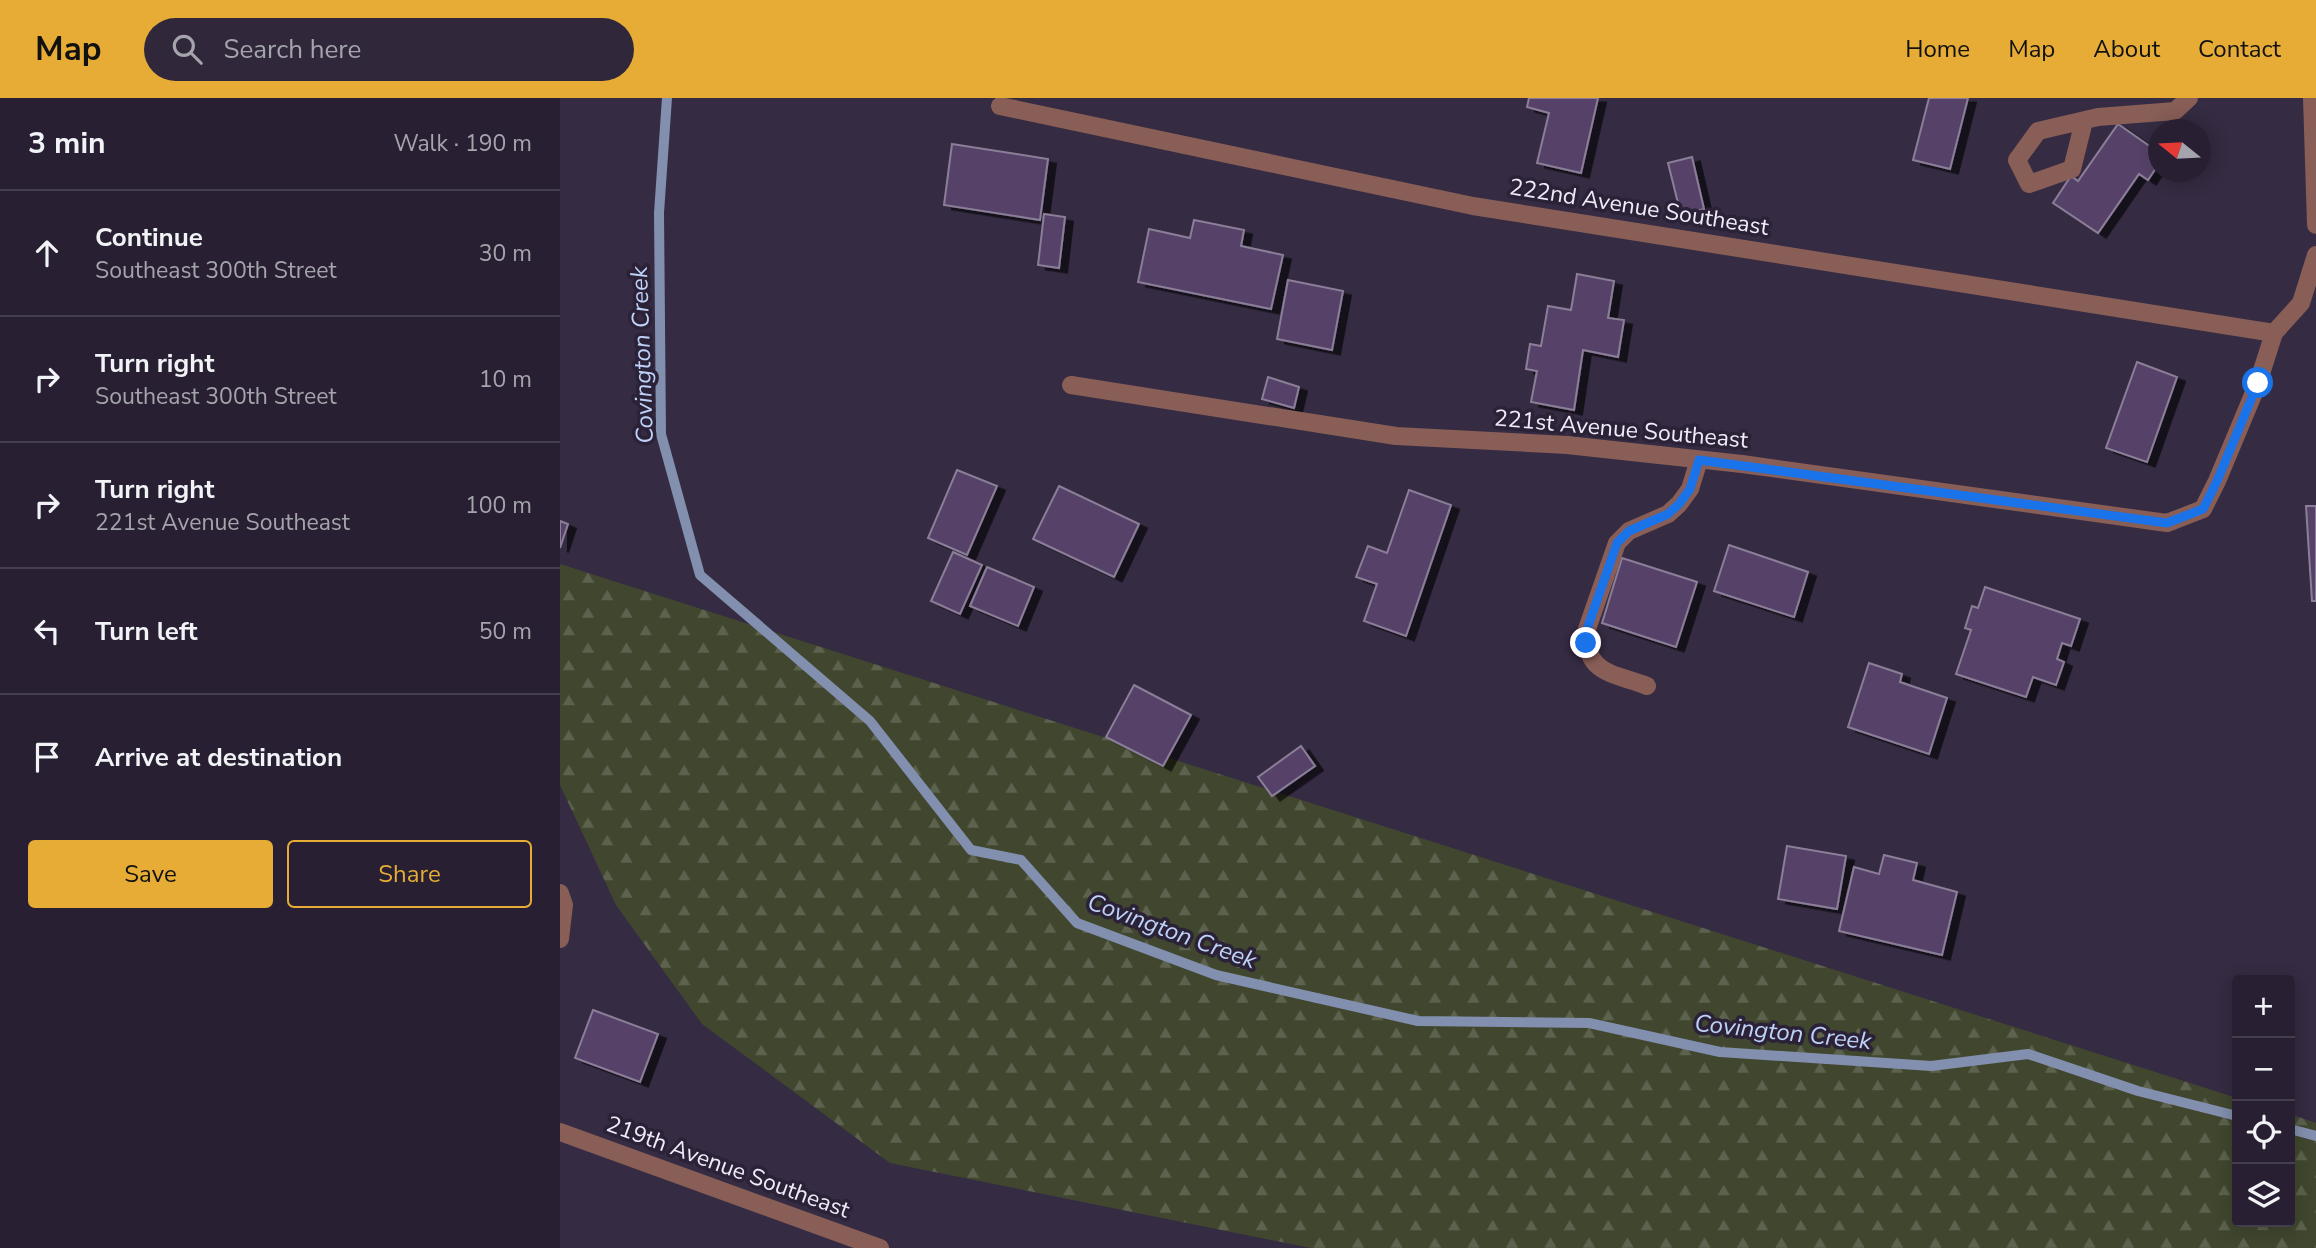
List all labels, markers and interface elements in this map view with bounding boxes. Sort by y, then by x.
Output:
search box [144,18,634,81]
text: Map [35,27,102,72]
icon: search [168,30,206,68]
text: Search here [224,32,361,67]
text: Home [1905,33,1970,65]
text: Map [2008,33,2055,65]
text: About [2093,33,2160,65]
text: Contact [2198,33,2281,65]
north arrow [2148,119,2211,182]
text: 3 min [28,123,106,164]
text: Walk · 190 m [393,128,532,159]
street label: 222nd Avenue Southeast [1507,171,1772,243]
text: Continue [95,220,203,255]
icon: ahead [28,234,66,272]
text: 30 m [479,238,532,269]
text: Southeast 300th Street [95,255,336,286]
water label: Covington Creek [623,265,661,444]
text: Turn right [95,346,214,381]
icon: right [28,360,66,398]
text: 10 m [479,364,532,395]
route start [2242,367,2273,398]
text: Southeast 300th Street [95,381,336,412]
street label: 221st Avenue Southeast [1493,402,1750,456]
text: Turn right [95,472,214,507]
icon: right [28,486,66,524]
text: 100 m [465,490,532,521]
text: 221st Avenue Southeast [95,507,350,538]
icon: left [28,612,66,650]
text: Turn left [95,614,198,649]
text: 50 m [479,616,532,647]
route end [1570,627,1601,658]
icon: arrive [28,738,66,776]
text: Arrive at destination [95,740,342,775]
button: Save [28,840,273,908]
button: Share [287,840,532,908]
water label: Covington Creek [1083,886,1262,977]
map controls [2232,975,2295,1227]
button: + [2232,975,2295,1038]
water label: Covington Creek [1693,1007,1874,1057]
button: − [2232,1038,2295,1101]
button: locate [2232,1101,2295,1164]
street label: 219th Avenue Southeast [602,1108,855,1226]
button: layers [2232,1164,2295,1227]

